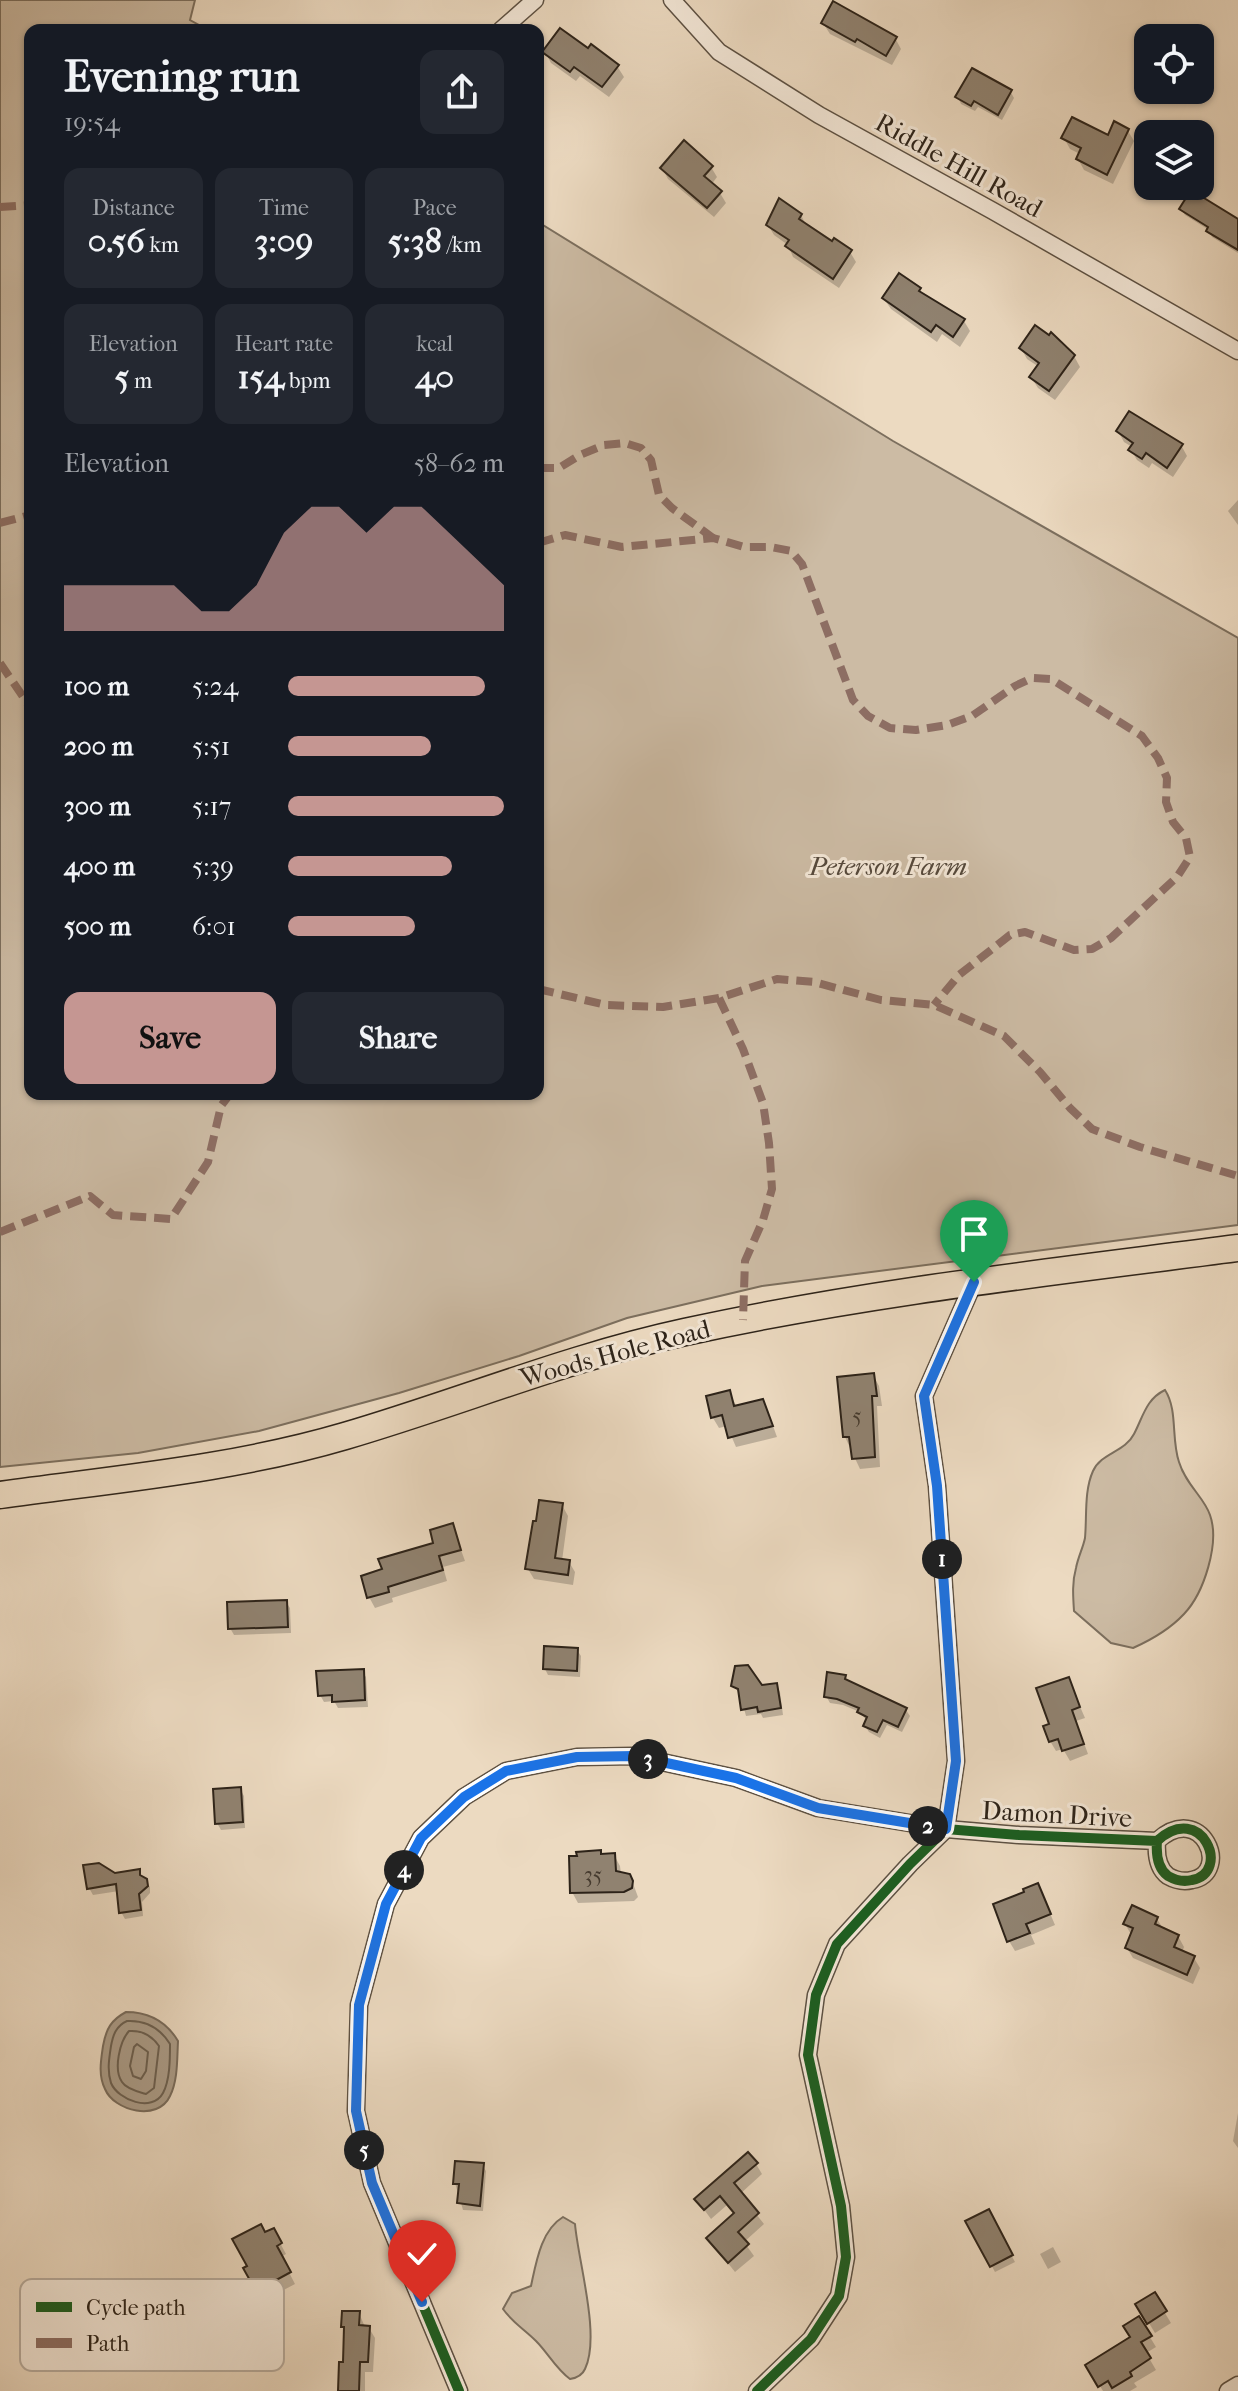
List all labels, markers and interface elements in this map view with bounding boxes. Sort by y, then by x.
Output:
map controls [1134,24,1214,200]
button: locate [1134,24,1214,104]
button: share [420,50,504,134]
text: Evening run [64,51,299,102]
text: 19:54 [64,107,120,138]
street label: Riddle Hill Road [870,107,1048,225]
button: layers [1134,120,1214,200]
text: Distance [92,195,175,221]
text: Time [259,195,309,221]
text: Pace [413,195,457,221]
text: 0.56 [88,221,145,261]
text: 3:09 [255,221,313,261]
text: 5:38 [388,221,442,261]
text: km [145,232,179,258]
text: /km [442,232,482,258]
text: Elevation [89,331,178,357]
text: Heart rate [235,331,333,357]
text: kcal [416,331,453,357]
text: 5 [114,357,129,397]
text: 154 [237,357,284,397]
text: 40 [415,357,454,397]
text: m [129,368,152,394]
text: bpm [284,368,331,394]
text: Elevation [64,448,169,479]
text: 58–62 m [414,448,504,479]
text: 100 m [64,671,129,702]
text: 5:24 [192,671,238,702]
text: 200 m [64,731,133,762]
text: 5:51 [192,731,230,762]
text: 300 m [64,791,131,822]
text: 5:17 [192,791,231,822]
text: 400 m [64,851,135,882]
text: 5:39 [192,851,234,882]
park label: Peterson Farm [808,851,967,882]
text: 500 m [64,911,131,942]
text: 6:01 [192,911,236,942]
button: Save [64,992,276,1084]
button: Share [292,992,504,1084]
pin [940,1200,1008,1282]
icon: arrive [952,1212,996,1256]
street label: Woods Hole Road [515,1313,715,1394]
house number: 5 [852,1403,862,1429]
pin: 1 [922,1539,962,1579]
text: 1 [938,1546,946,1572]
pin: 3 [628,1739,668,1779]
text: 3 [643,1746,653,1772]
street label: Damon Drive [981,1795,1133,1834]
pin: 2 [908,1806,948,1846]
text: 2 [922,1813,934,1839]
pin: 4 [384,1850,424,1890]
text: 4 [398,1857,411,1883]
house number: 35 [584,1862,602,1888]
pin: 5 [344,2130,384,2170]
text: 5 [359,2137,369,2163]
pin [388,2220,456,2302]
icon: check [400,2232,444,2276]
legend [20,2279,284,2371]
text: Cycle path [86,2295,186,2321]
text: Path [86,2331,130,2357]

